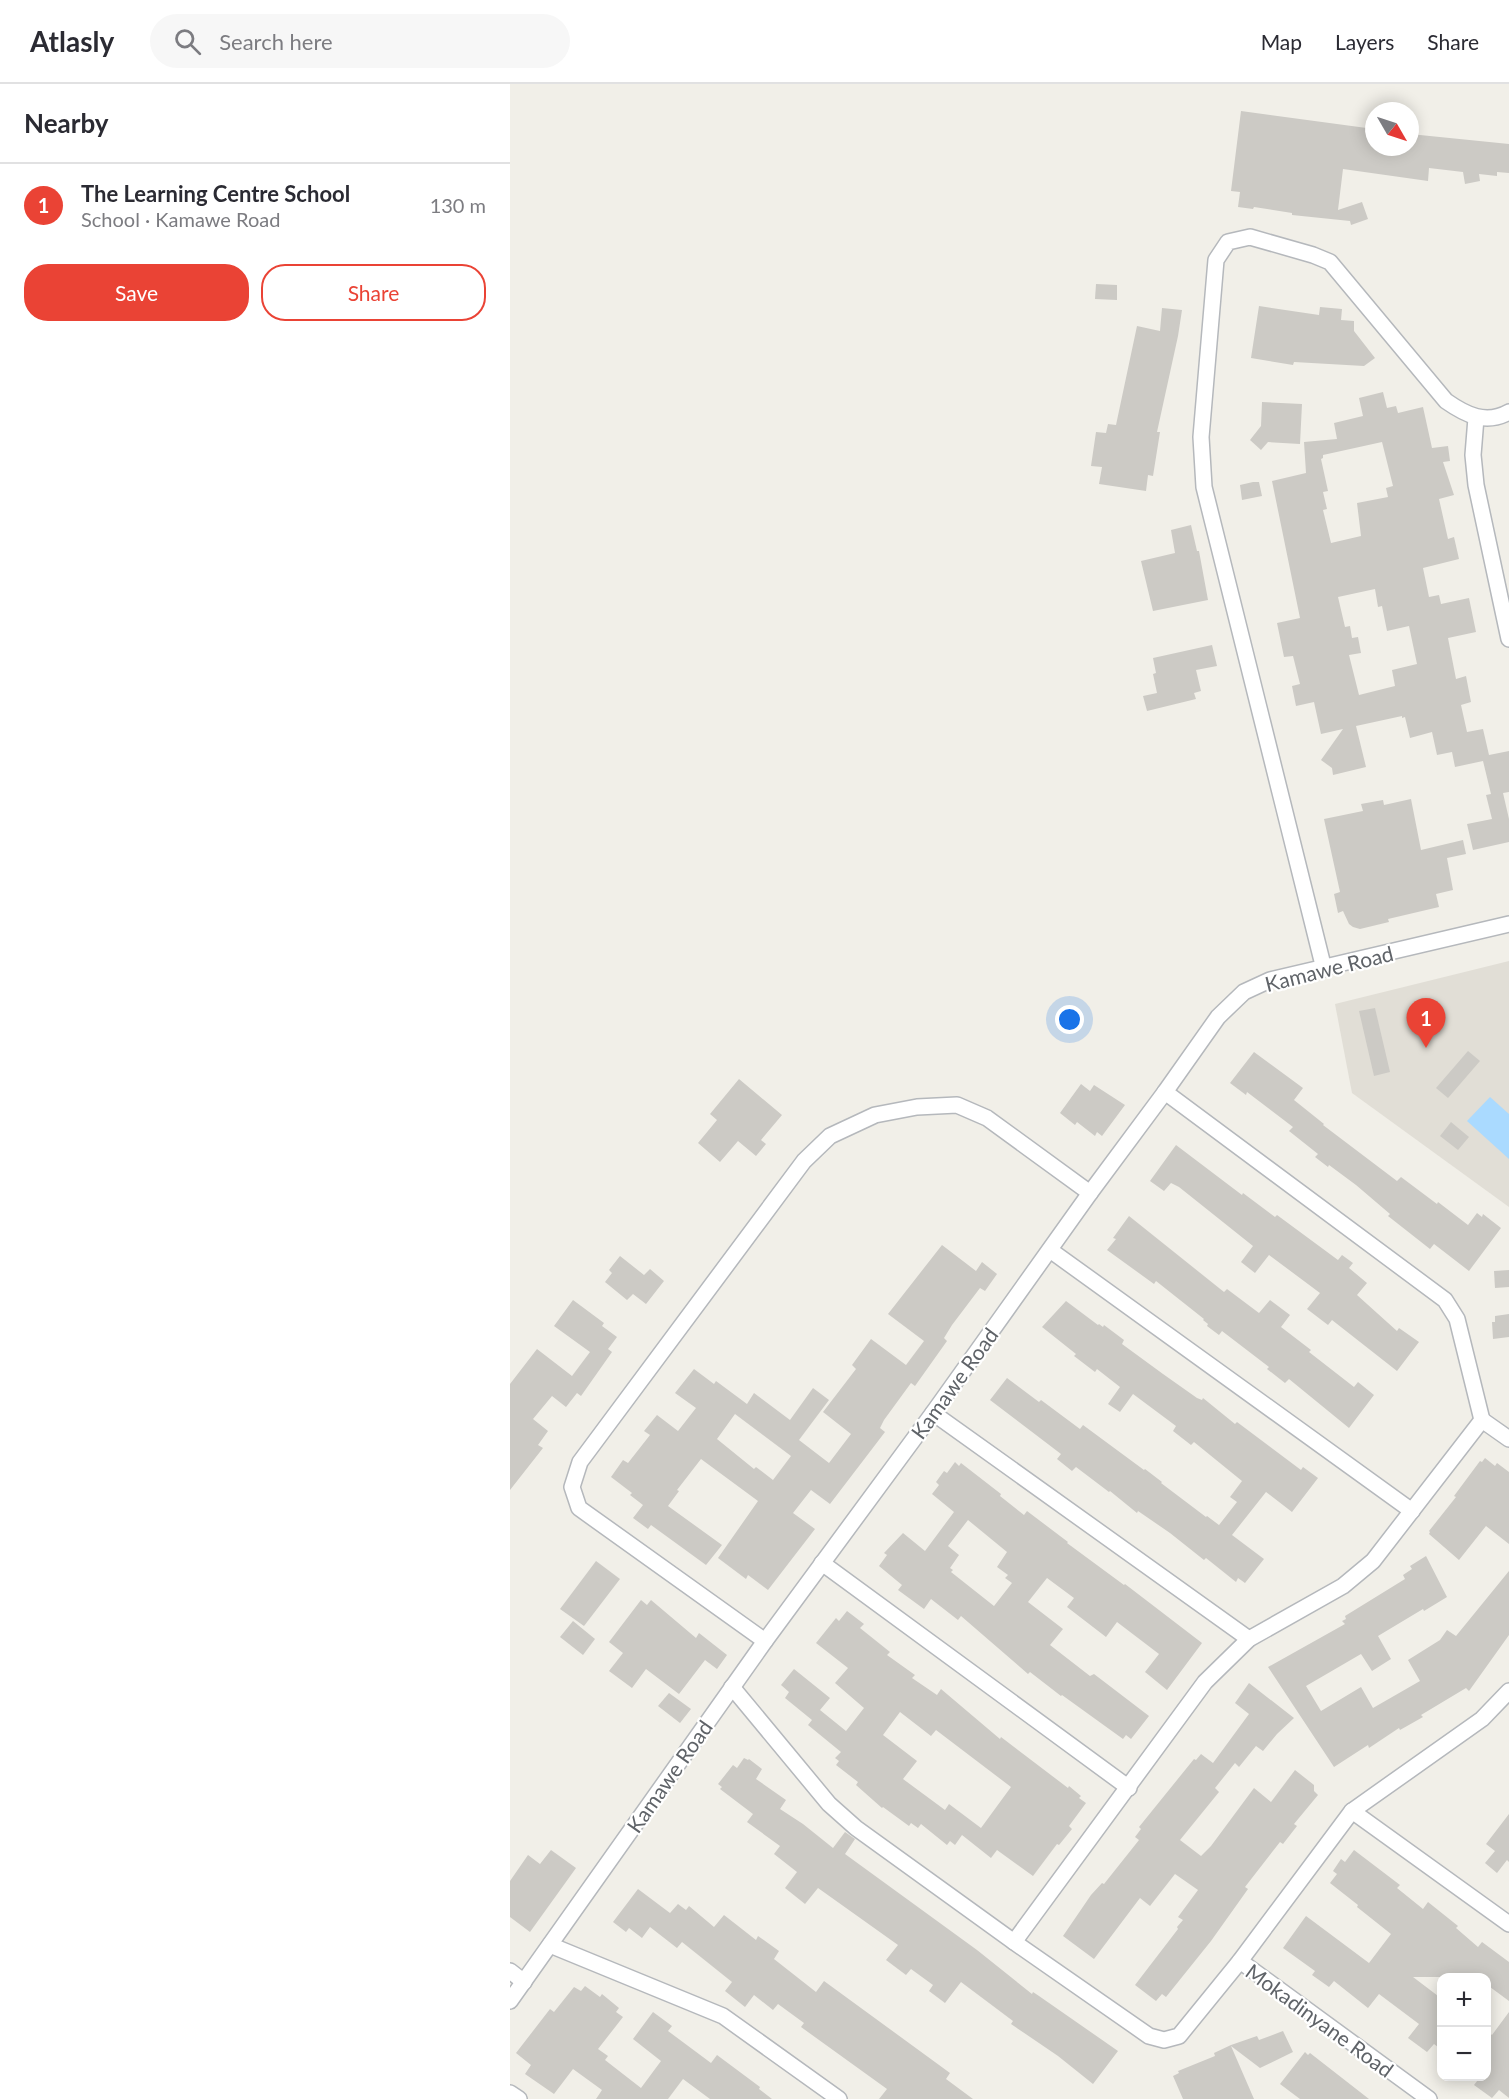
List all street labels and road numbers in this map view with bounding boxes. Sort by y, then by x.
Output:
street label: Kamawe Road [1262,940,1396,996]
street label: Kamawe Road [905,1323,1003,1443]
street label: Kamawe Road [621,1715,717,1837]
street label: Mokadinyane Road [1241,1958,1399,2082]

